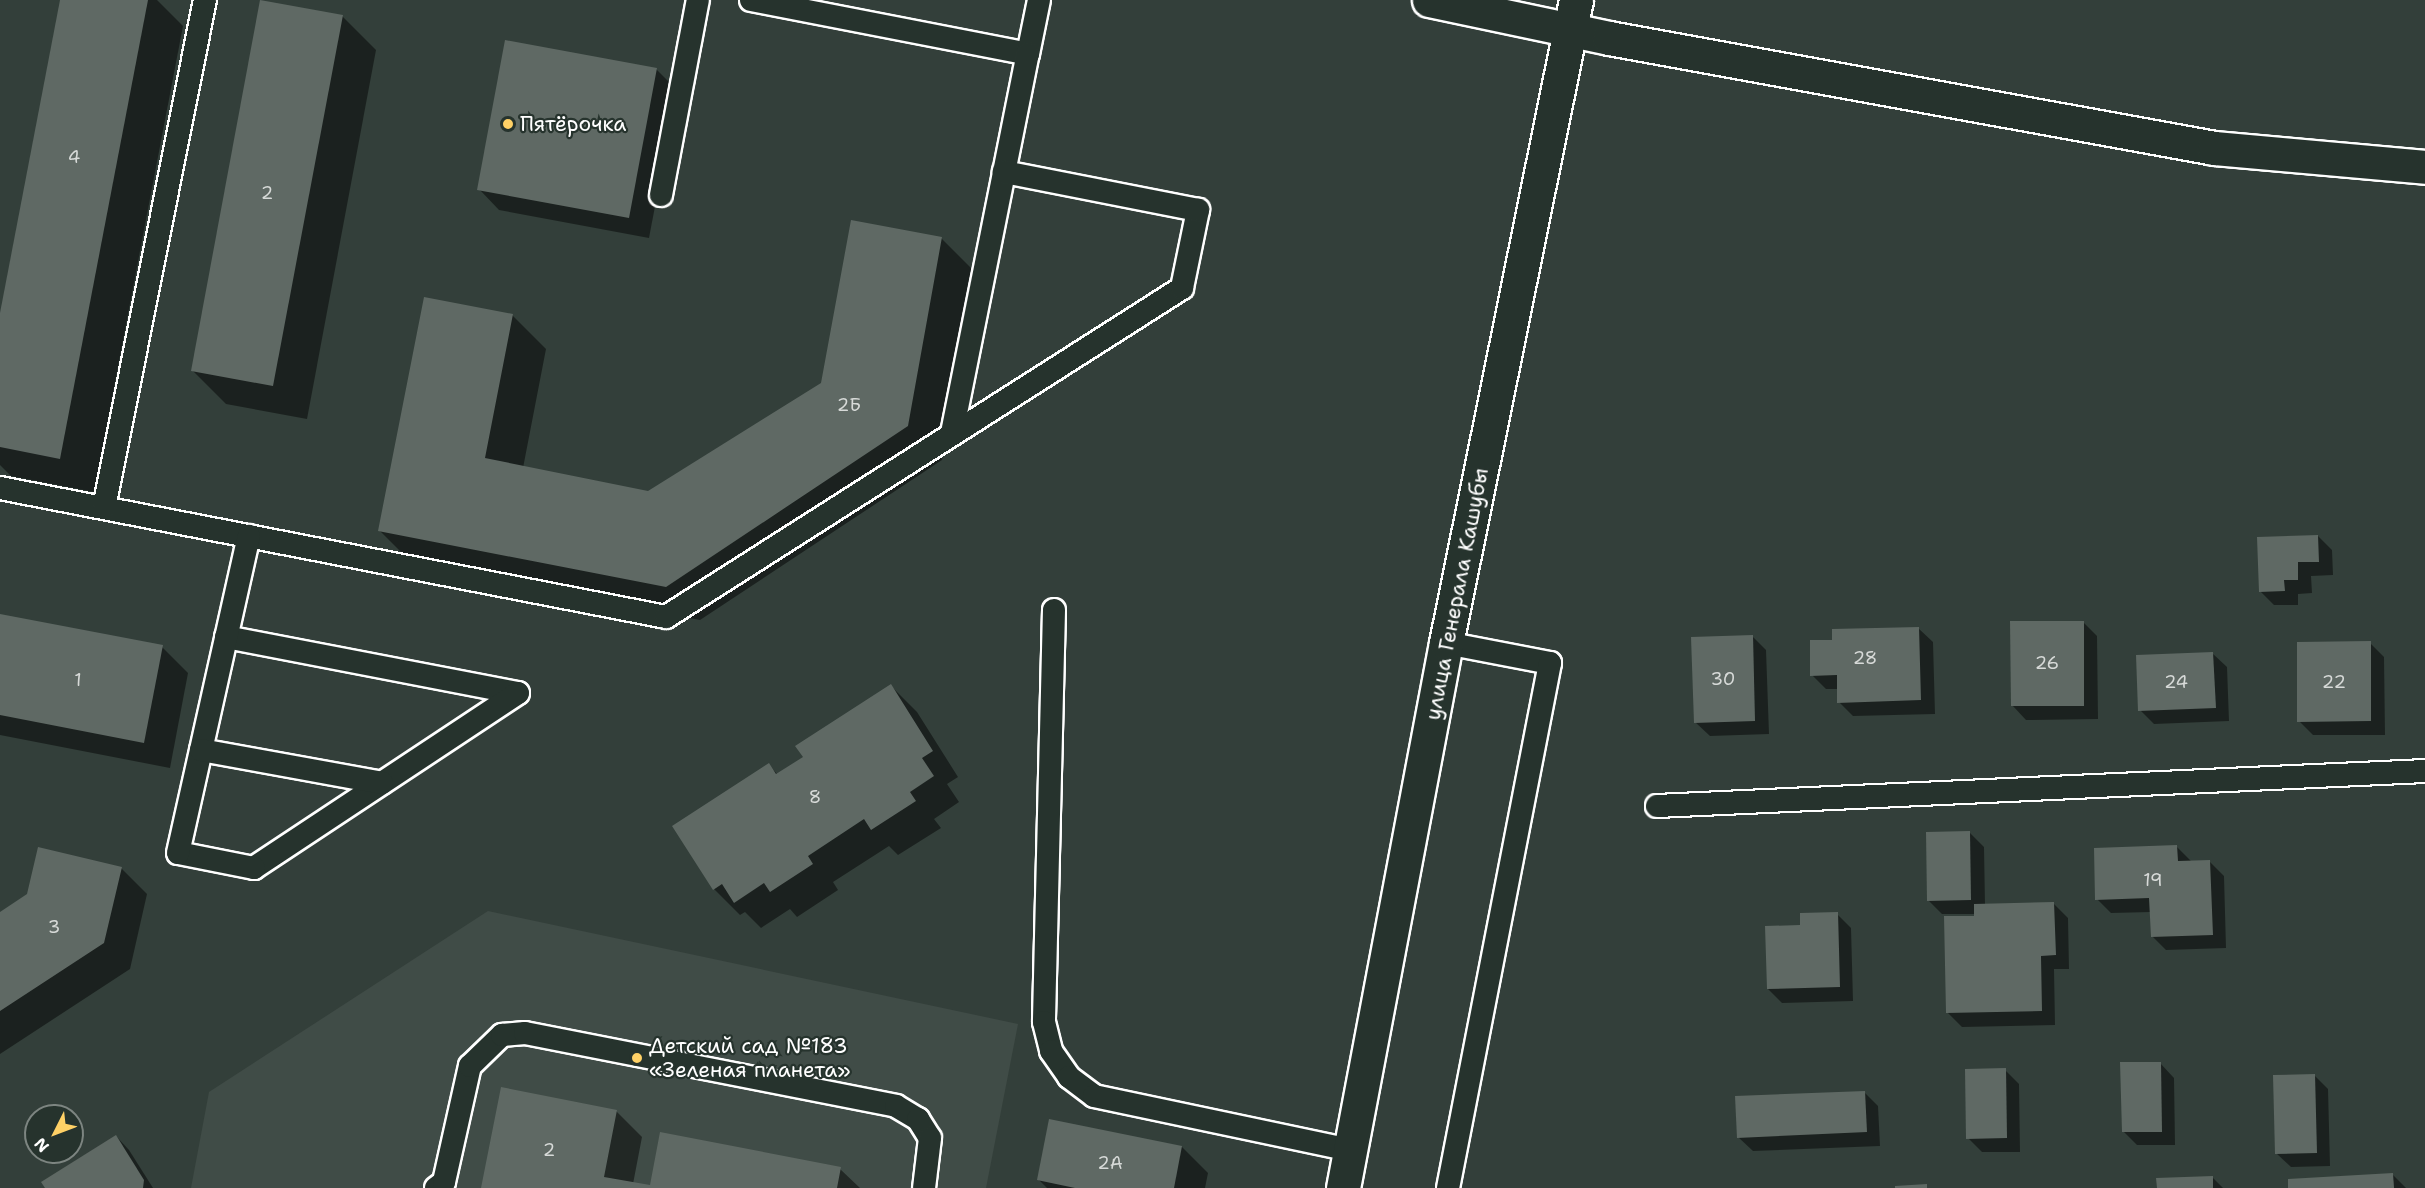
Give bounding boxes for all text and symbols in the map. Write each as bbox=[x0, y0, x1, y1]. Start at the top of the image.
place label: Пятёрочка bbox=[520, 111, 626, 137]
marker: Пятёрочка bbox=[501, 117, 515, 131]
house number: 4 bbox=[68, 146, 80, 168]
house number: 2 bbox=[261, 182, 273, 204]
house number: 2Б bbox=[837, 394, 861, 416]
street label: улица Генерала Кашубы bbox=[1420, 466, 1494, 722]
house number: 28 bbox=[1853, 647, 1877, 669]
house number: 26 bbox=[2035, 652, 2059, 674]
house number: 30 bbox=[1711, 668, 1735, 690]
house number: 1 bbox=[74, 669, 82, 691]
house number: 24 bbox=[2164, 671, 2188, 693]
house number: 22 bbox=[2322, 671, 2346, 693]
house number: 8 bbox=[809, 786, 821, 808]
house number: 19 bbox=[2143, 869, 2163, 891]
house number: 3 bbox=[48, 916, 60, 938]
place label: Детский сад №183 «Зеленая планета» bbox=[649, 1033, 851, 1083]
marker: Детский сад №183 «Зеленая планета» bbox=[630, 1051, 644, 1065]
north arrow bbox=[24, 1104, 84, 1164]
text: N bbox=[30, 1133, 54, 1157]
house number: 2 bbox=[543, 1139, 555, 1161]
house number: 2А bbox=[1097, 1152, 1123, 1174]

